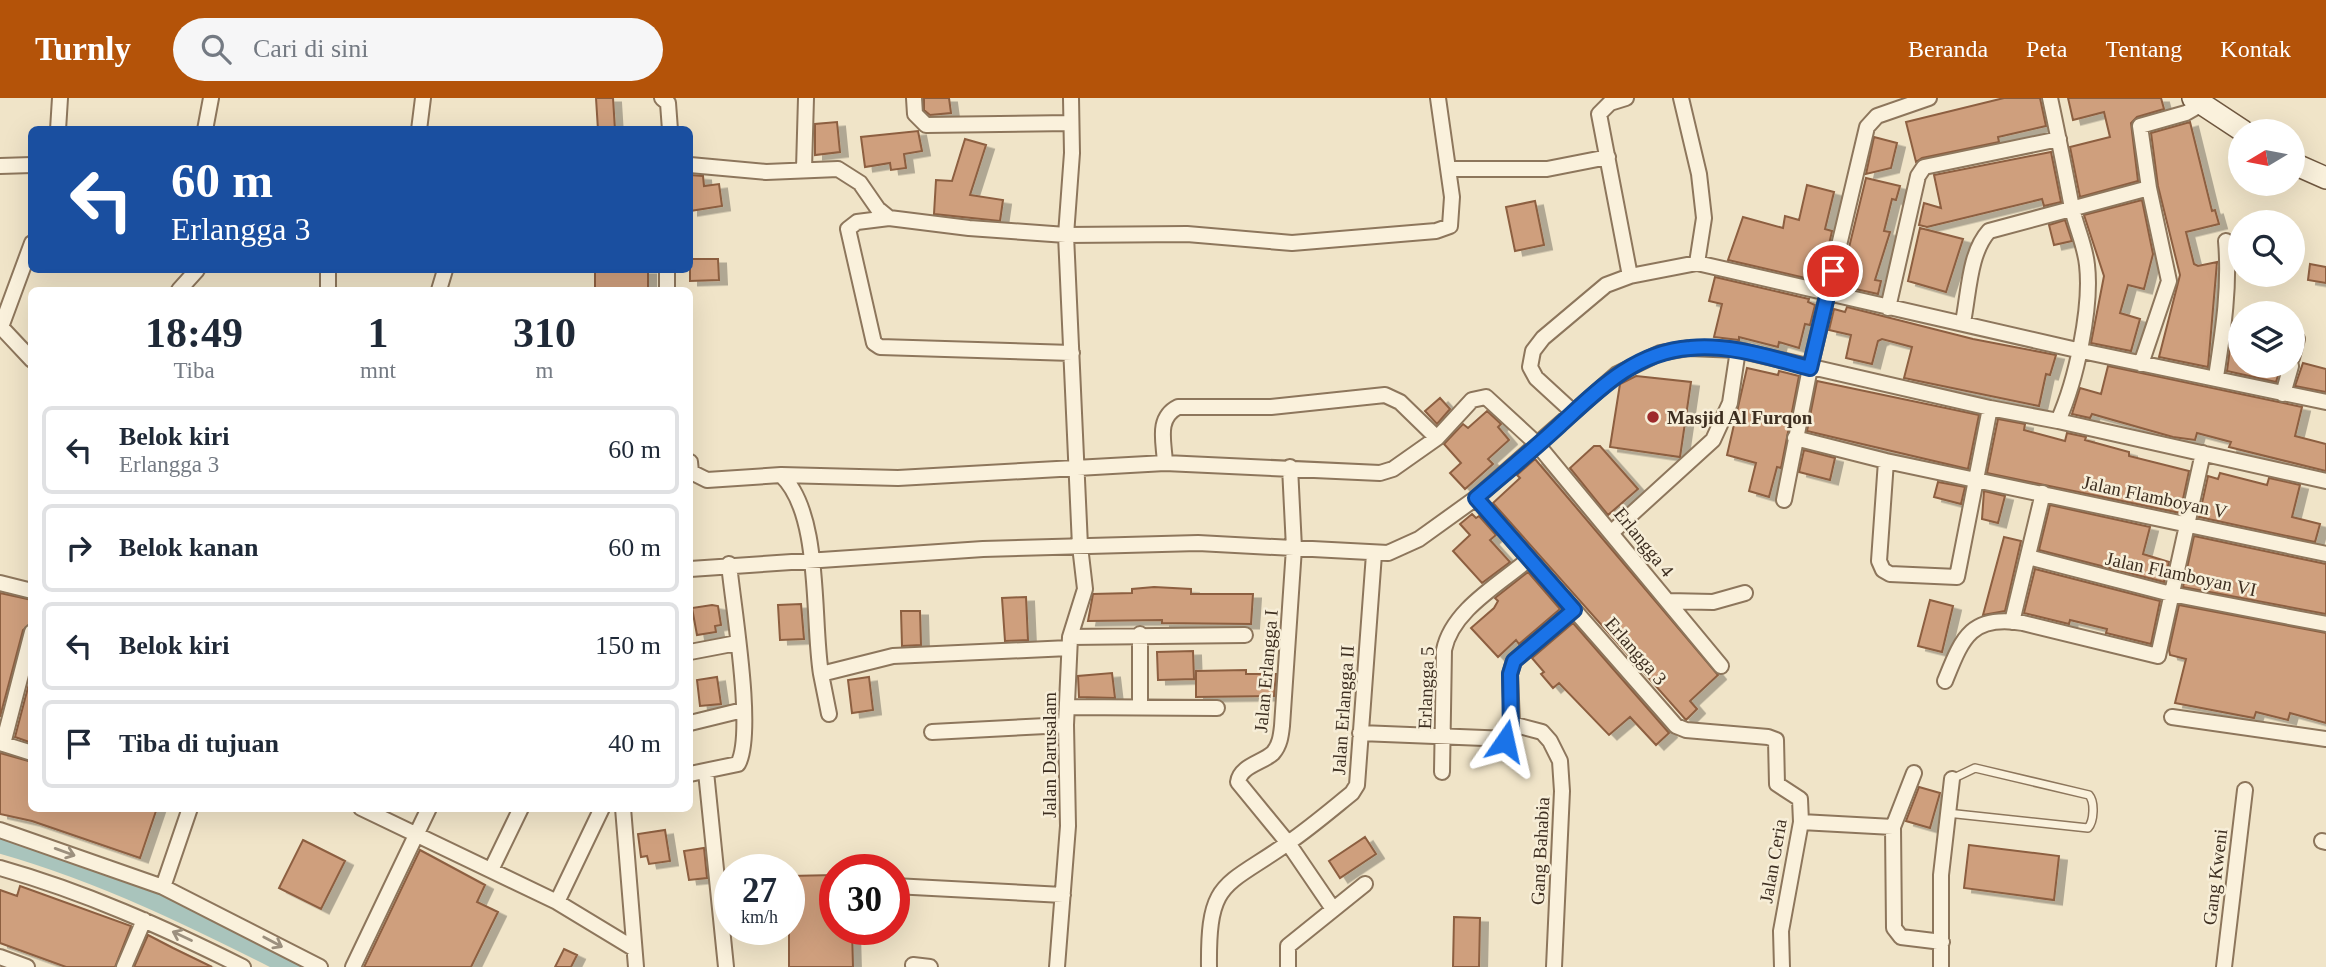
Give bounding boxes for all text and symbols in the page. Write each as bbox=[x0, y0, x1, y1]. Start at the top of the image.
search box bbox=[173, 18, 663, 81]
icon: search bbox=[197, 30, 235, 68]
text: Turnly bbox=[35, 31, 131, 67]
text: Cari di sini bbox=[253, 34, 369, 63]
text: Beranda bbox=[1908, 36, 1988, 62]
text: Peta bbox=[2026, 36, 2067, 62]
text: Tentang bbox=[2105, 36, 2182, 62]
text: Kontak bbox=[2220, 36, 2291, 62]
north arrow bbox=[2228, 119, 2305, 196]
map controls bbox=[2228, 119, 2305, 378]
text: 60 m bbox=[171, 153, 273, 208]
icon: left bbox=[56, 154, 147, 245]
button: search bbox=[2228, 210, 2305, 287]
text: Erlangga 3 bbox=[171, 211, 311, 247]
pin bbox=[1803, 241, 1863, 301]
icon: arrive bbox=[1814, 252, 1852, 290]
button: layers bbox=[2228, 301, 2305, 378]
text: 18:49 bbox=[145, 310, 243, 356]
text: 1 bbox=[367, 310, 388, 356]
text: 310 bbox=[513, 310, 576, 356]
text: Tiba bbox=[173, 358, 215, 383]
text: mnt bbox=[360, 358, 396, 383]
text: m bbox=[535, 358, 553, 383]
place label: Masjid Al Furqon bbox=[1667, 407, 1813, 428]
marker: Masjid Al Furqon bbox=[1645, 409, 1661, 425]
text: Belok kiri bbox=[119, 422, 230, 451]
icon: left bbox=[60, 431, 98, 469]
text: 60 m bbox=[608, 435, 661, 464]
text: Erlangga 3 bbox=[119, 452, 219, 477]
street label: Jalan Flamboyan V bbox=[2081, 471, 2230, 523]
street label: Erlangga 4 bbox=[1610, 503, 1679, 581]
icon: right bbox=[60, 529, 98, 567]
text: Belok kanan bbox=[119, 533, 258, 562]
text: 60 m bbox=[608, 533, 661, 562]
street label: Jalan Flamboyan VI bbox=[2104, 548, 2258, 600]
street label: Jalan Erlangga I bbox=[1250, 609, 1282, 733]
street label: Erlangga 3 bbox=[1601, 613, 1671, 689]
icon: left bbox=[60, 627, 98, 665]
text: Belok kiri bbox=[119, 631, 230, 660]
text: 150 m bbox=[595, 631, 661, 660]
street label: Jalan Erlangga II bbox=[1328, 645, 1358, 775]
street label: Erlangga 5 bbox=[1414, 646, 1438, 730]
street label: Jalan Darusalam bbox=[1039, 692, 1060, 818]
position arrow bbox=[1468, 704, 1542, 778]
icon: arrive bbox=[60, 725, 98, 763]
text: Tiba di tujuan bbox=[119, 729, 279, 758]
text: 40 m bbox=[608, 729, 661, 758]
street label: Gang Bahabia bbox=[1527, 796, 1553, 906]
street label: Jalan Ceria bbox=[1755, 817, 1791, 905]
street label: Gang Kweni bbox=[2199, 828, 2231, 926]
one-way arrow bbox=[53, 846, 75, 859]
speed limit sign: 30 bbox=[819, 854, 910, 945]
text: 27 bbox=[742, 871, 777, 910]
text: km/h bbox=[741, 907, 778, 927]
one-way arrow bbox=[172, 929, 193, 943]
one-way arrow bbox=[262, 936, 283, 949]

